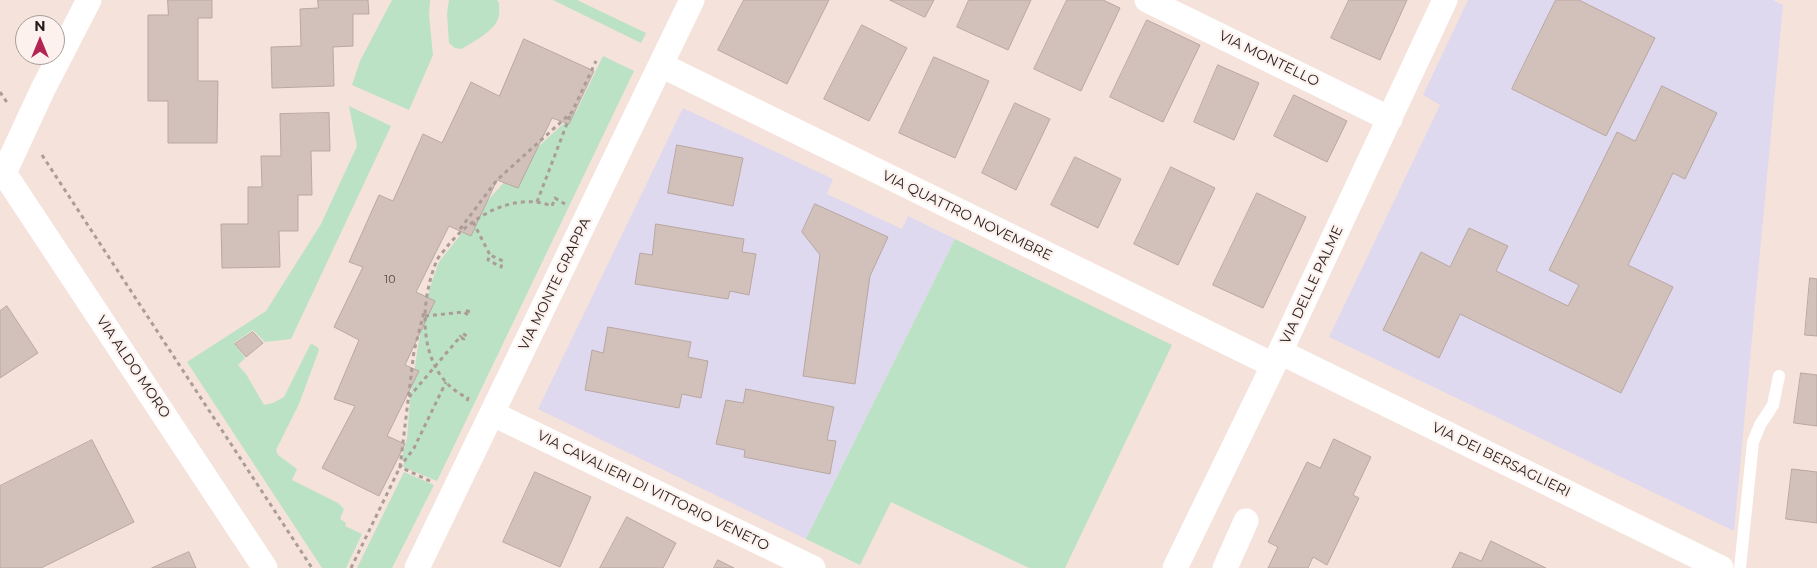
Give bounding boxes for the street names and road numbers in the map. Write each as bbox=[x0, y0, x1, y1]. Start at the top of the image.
street label: VIA MONTELLO bbox=[1216, 27, 1322, 91]
street label: VIA QUATTRO NOVEMBRE bbox=[879, 168, 1055, 264]
street label: VIA MONTE GRAPPA bbox=[516, 215, 594, 353]
street label: VIA DELLE PALME bbox=[1277, 223, 1347, 347]
street label: VIA ALDO MORO bbox=[93, 313, 173, 421]
street label: VIA DEI BERSAGLIERI bbox=[1429, 419, 1573, 501]
street label: VIA CAVALIERI DI VITTORIO VENETO bbox=[534, 427, 772, 555]

